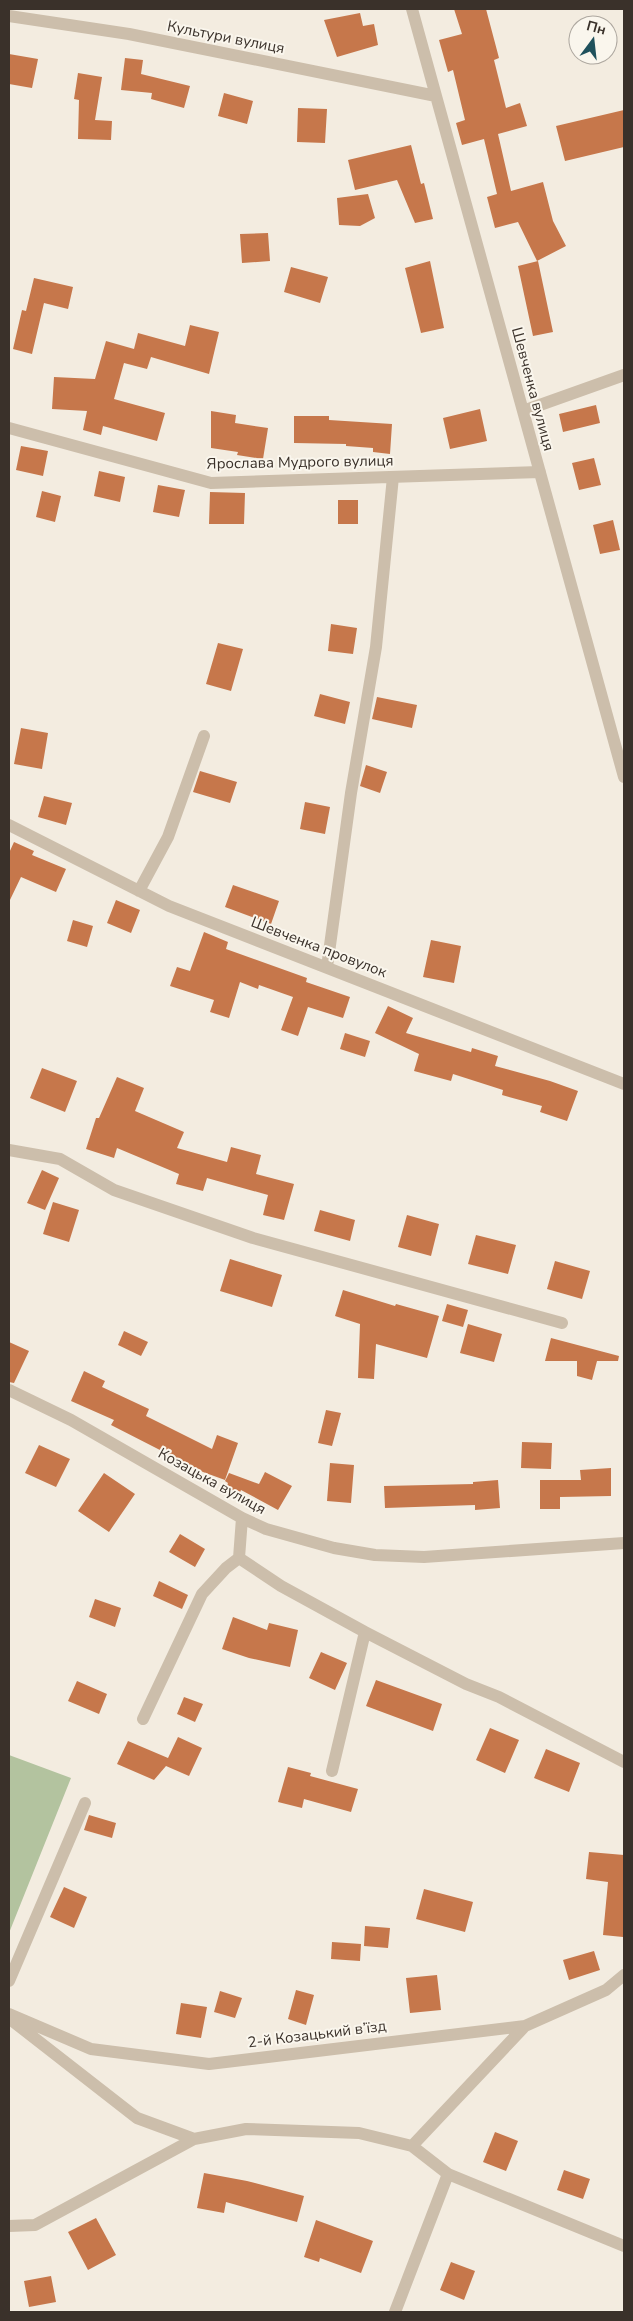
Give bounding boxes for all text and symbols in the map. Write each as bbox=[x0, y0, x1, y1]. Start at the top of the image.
north arrow bbox=[568, 15, 618, 65]
street label: Культури вулиця bbox=[166, 16, 286, 58]
text: Пн bbox=[584, 16, 608, 40]
street label: Шевченка вулиця bbox=[507, 325, 559, 453]
street label: Ярослава Мудрого вулиця bbox=[206, 450, 394, 474]
street label: Шевченка провулок bbox=[248, 912, 390, 982]
street label: Козацька вулиця bbox=[154, 1443, 270, 1519]
street label: 2-й Козацький в’їзд bbox=[247, 2016, 388, 2052]

